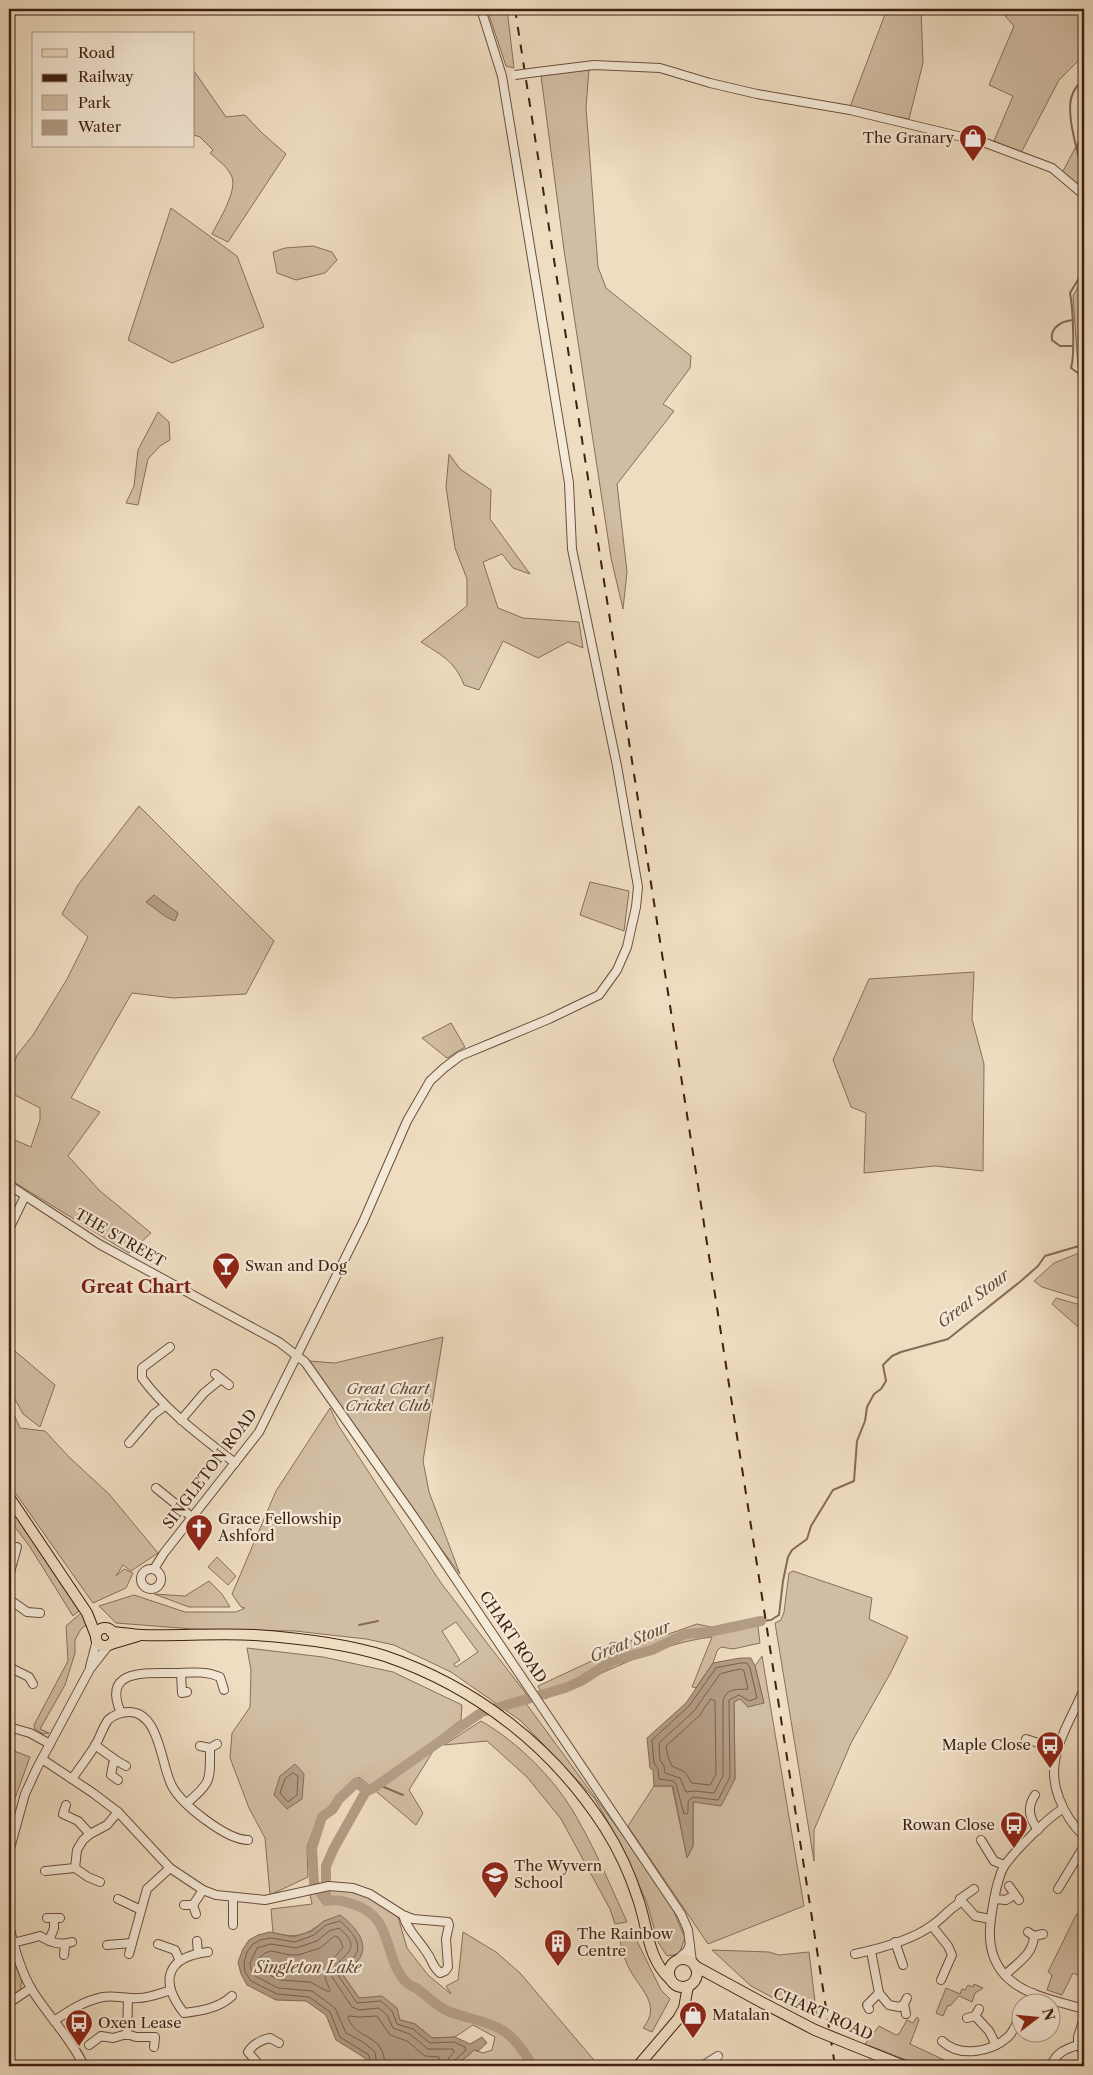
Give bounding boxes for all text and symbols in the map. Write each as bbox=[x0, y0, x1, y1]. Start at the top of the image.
legend bbox=[32, 32, 195, 148]
text: Road bbox=[78, 43, 115, 62]
text: Railway bbox=[78, 67, 134, 86]
text: Park bbox=[78, 93, 112, 112]
text: Water bbox=[77, 117, 122, 136]
shop icon: The Granary bbox=[958, 123, 988, 162]
place label: The Granary bbox=[863, 128, 955, 147]
street label: THE STREET bbox=[72, 1204, 170, 1272]
bar icon: Swan and Dog bbox=[211, 1251, 241, 1290]
place label: Swan and Dog bbox=[245, 1256, 347, 1275]
water label: Great Stour bbox=[933, 1263, 1014, 1332]
district label: Great Chart bbox=[81, 1276, 192, 1298]
park label: Great Chart Cricket Club bbox=[345, 1379, 431, 1415]
street label: SINGLETON ROAD bbox=[158, 1405, 261, 1532]
place label: Grace Fellowship Ashford bbox=[217, 1509, 342, 1545]
church icon: Grace Fellowship Ashford bbox=[184, 1513, 214, 1552]
street label: CHART ROAD bbox=[476, 1587, 551, 1686]
water label: Great Stour bbox=[587, 1615, 675, 1666]
bus stop icon: Maple Close bbox=[1035, 1730, 1065, 1769]
place label: Maple Close bbox=[942, 1735, 1031, 1754]
bus stop icon: Rowan Close bbox=[999, 1810, 1029, 1849]
place label: Rowan Close bbox=[902, 1815, 995, 1834]
place label: The Wyvern School bbox=[514, 1856, 603, 1892]
school or university icon: The Wyvern School bbox=[480, 1860, 510, 1899]
place label: The Rainbow Centre bbox=[577, 1924, 674, 1960]
building icon: The Rainbow Centre bbox=[543, 1928, 573, 1967]
water label: Singleton Lake bbox=[254, 1957, 363, 1977]
street label: CHART ROAD bbox=[770, 1983, 876, 2044]
north arrow bbox=[1010, 1992, 1060, 2042]
shop icon: Matalan bbox=[678, 2000, 708, 2039]
place label: Matalan bbox=[712, 2005, 771, 2024]
text: N bbox=[1038, 2006, 1059, 2023]
bus stop icon: Oxen Lease bbox=[64, 2008, 94, 2047]
place label: Oxen Lease bbox=[98, 2013, 182, 2032]

